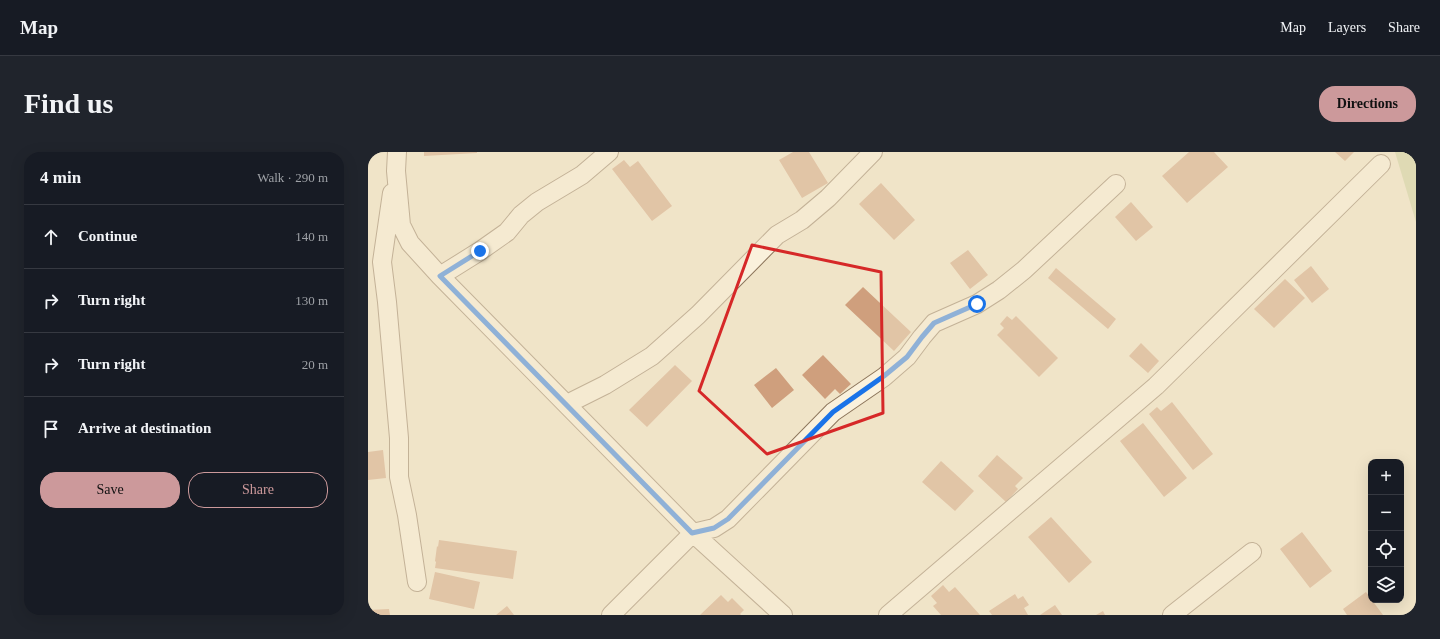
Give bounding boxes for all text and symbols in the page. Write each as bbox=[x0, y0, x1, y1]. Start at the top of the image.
text: Map bbox=[20, 17, 58, 38]
text: Map bbox=[1280, 20, 1306, 35]
text: Layers bbox=[1328, 20, 1366, 35]
text: Share bbox=[1388, 20, 1420, 35]
button: Directions bbox=[1319, 86, 1416, 122]
text: Find us bbox=[24, 88, 114, 119]
text: 4 min bbox=[40, 168, 81, 187]
text: Walk · 290 m bbox=[257, 170, 328, 185]
icon: ahead bbox=[40, 226, 62, 248]
text: Continue bbox=[78, 228, 137, 244]
text: 140 m bbox=[295, 229, 328, 244]
route end bbox=[471, 242, 489, 260]
icon: right bbox=[40, 290, 62, 312]
text: Turn right bbox=[78, 292, 145, 308]
text: 130 m bbox=[295, 293, 328, 308]
route start bbox=[968, 295, 986, 313]
icon: right bbox=[40, 354, 62, 376]
text: Turn right bbox=[78, 356, 145, 372]
text: 20 m bbox=[302, 357, 328, 372]
icon: arrive bbox=[40, 418, 62, 440]
text: Arrive at destination bbox=[78, 420, 211, 436]
map controls bbox=[1368, 459, 1404, 603]
button: + bbox=[1368, 459, 1404, 495]
button: Save bbox=[40, 472, 180, 508]
button: Share bbox=[188, 472, 328, 508]
button: − bbox=[1368, 495, 1404, 531]
button: locate bbox=[1368, 531, 1404, 567]
button: layers bbox=[1368, 567, 1404, 603]

